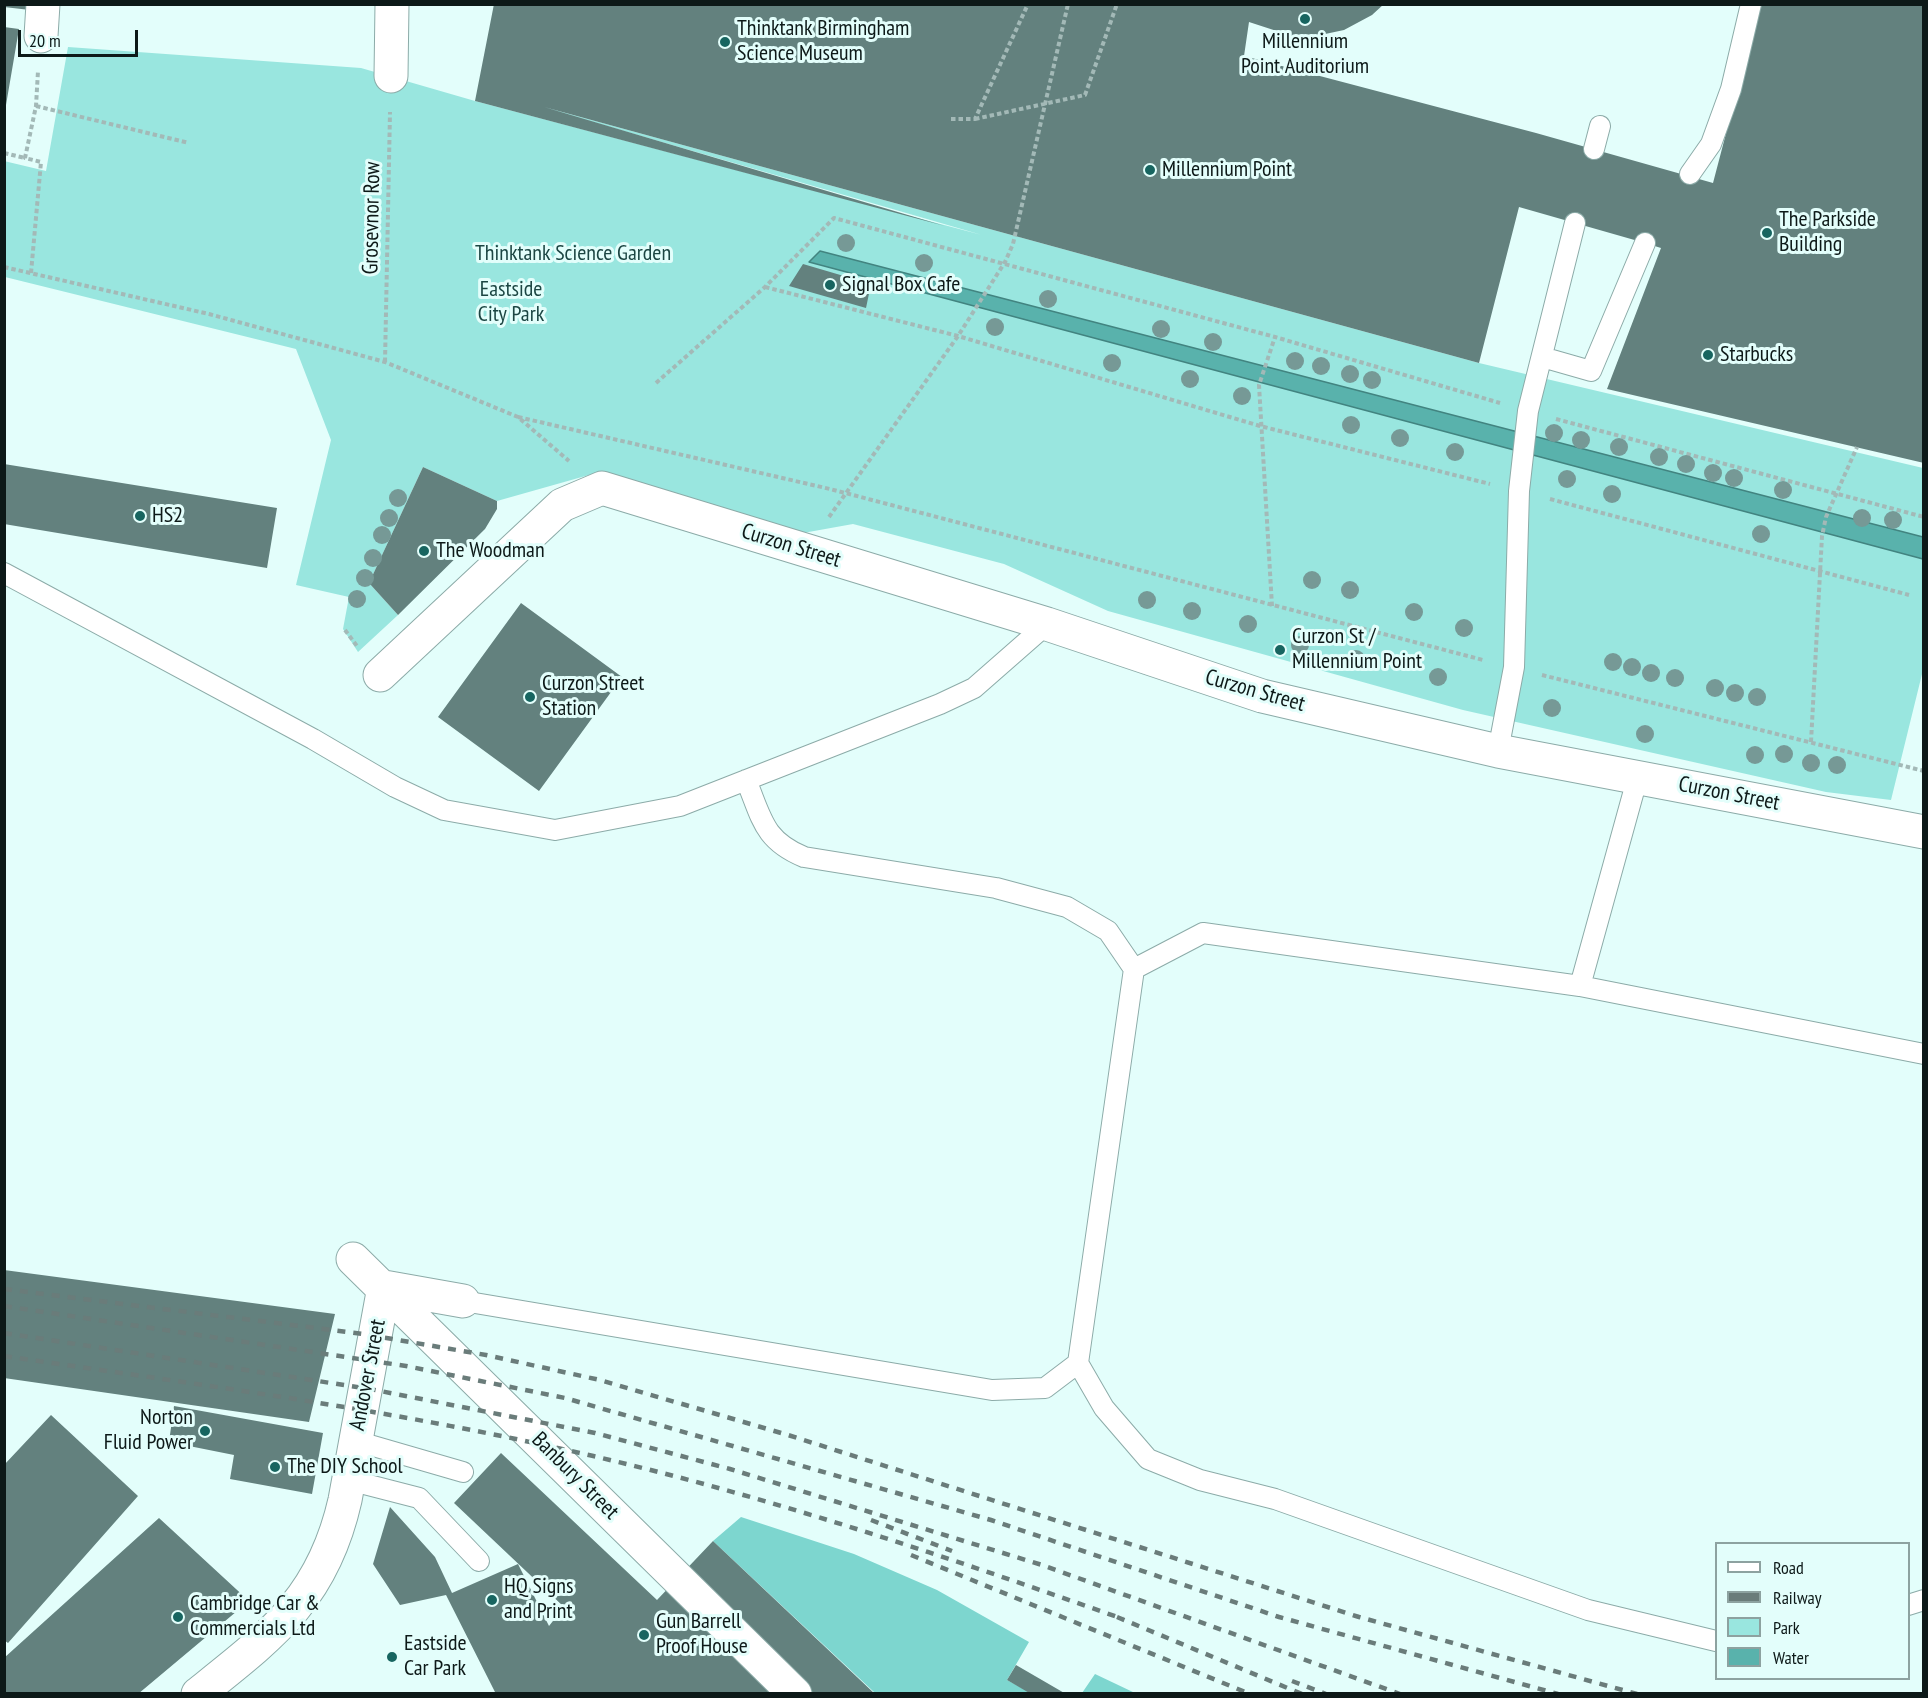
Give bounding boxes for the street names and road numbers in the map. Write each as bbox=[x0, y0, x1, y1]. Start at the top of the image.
street label: Grosevnor Row bbox=[358, 161, 386, 275]
street label: Curzon Street bbox=[738, 518, 844, 574]
street label: Curzon Street bbox=[1202, 664, 1308, 718]
street label: Curzon Street bbox=[1676, 771, 1782, 817]
street label: Andover Street bbox=[344, 1317, 392, 1433]
street label: Banbury Street bbox=[526, 1427, 624, 1525]

